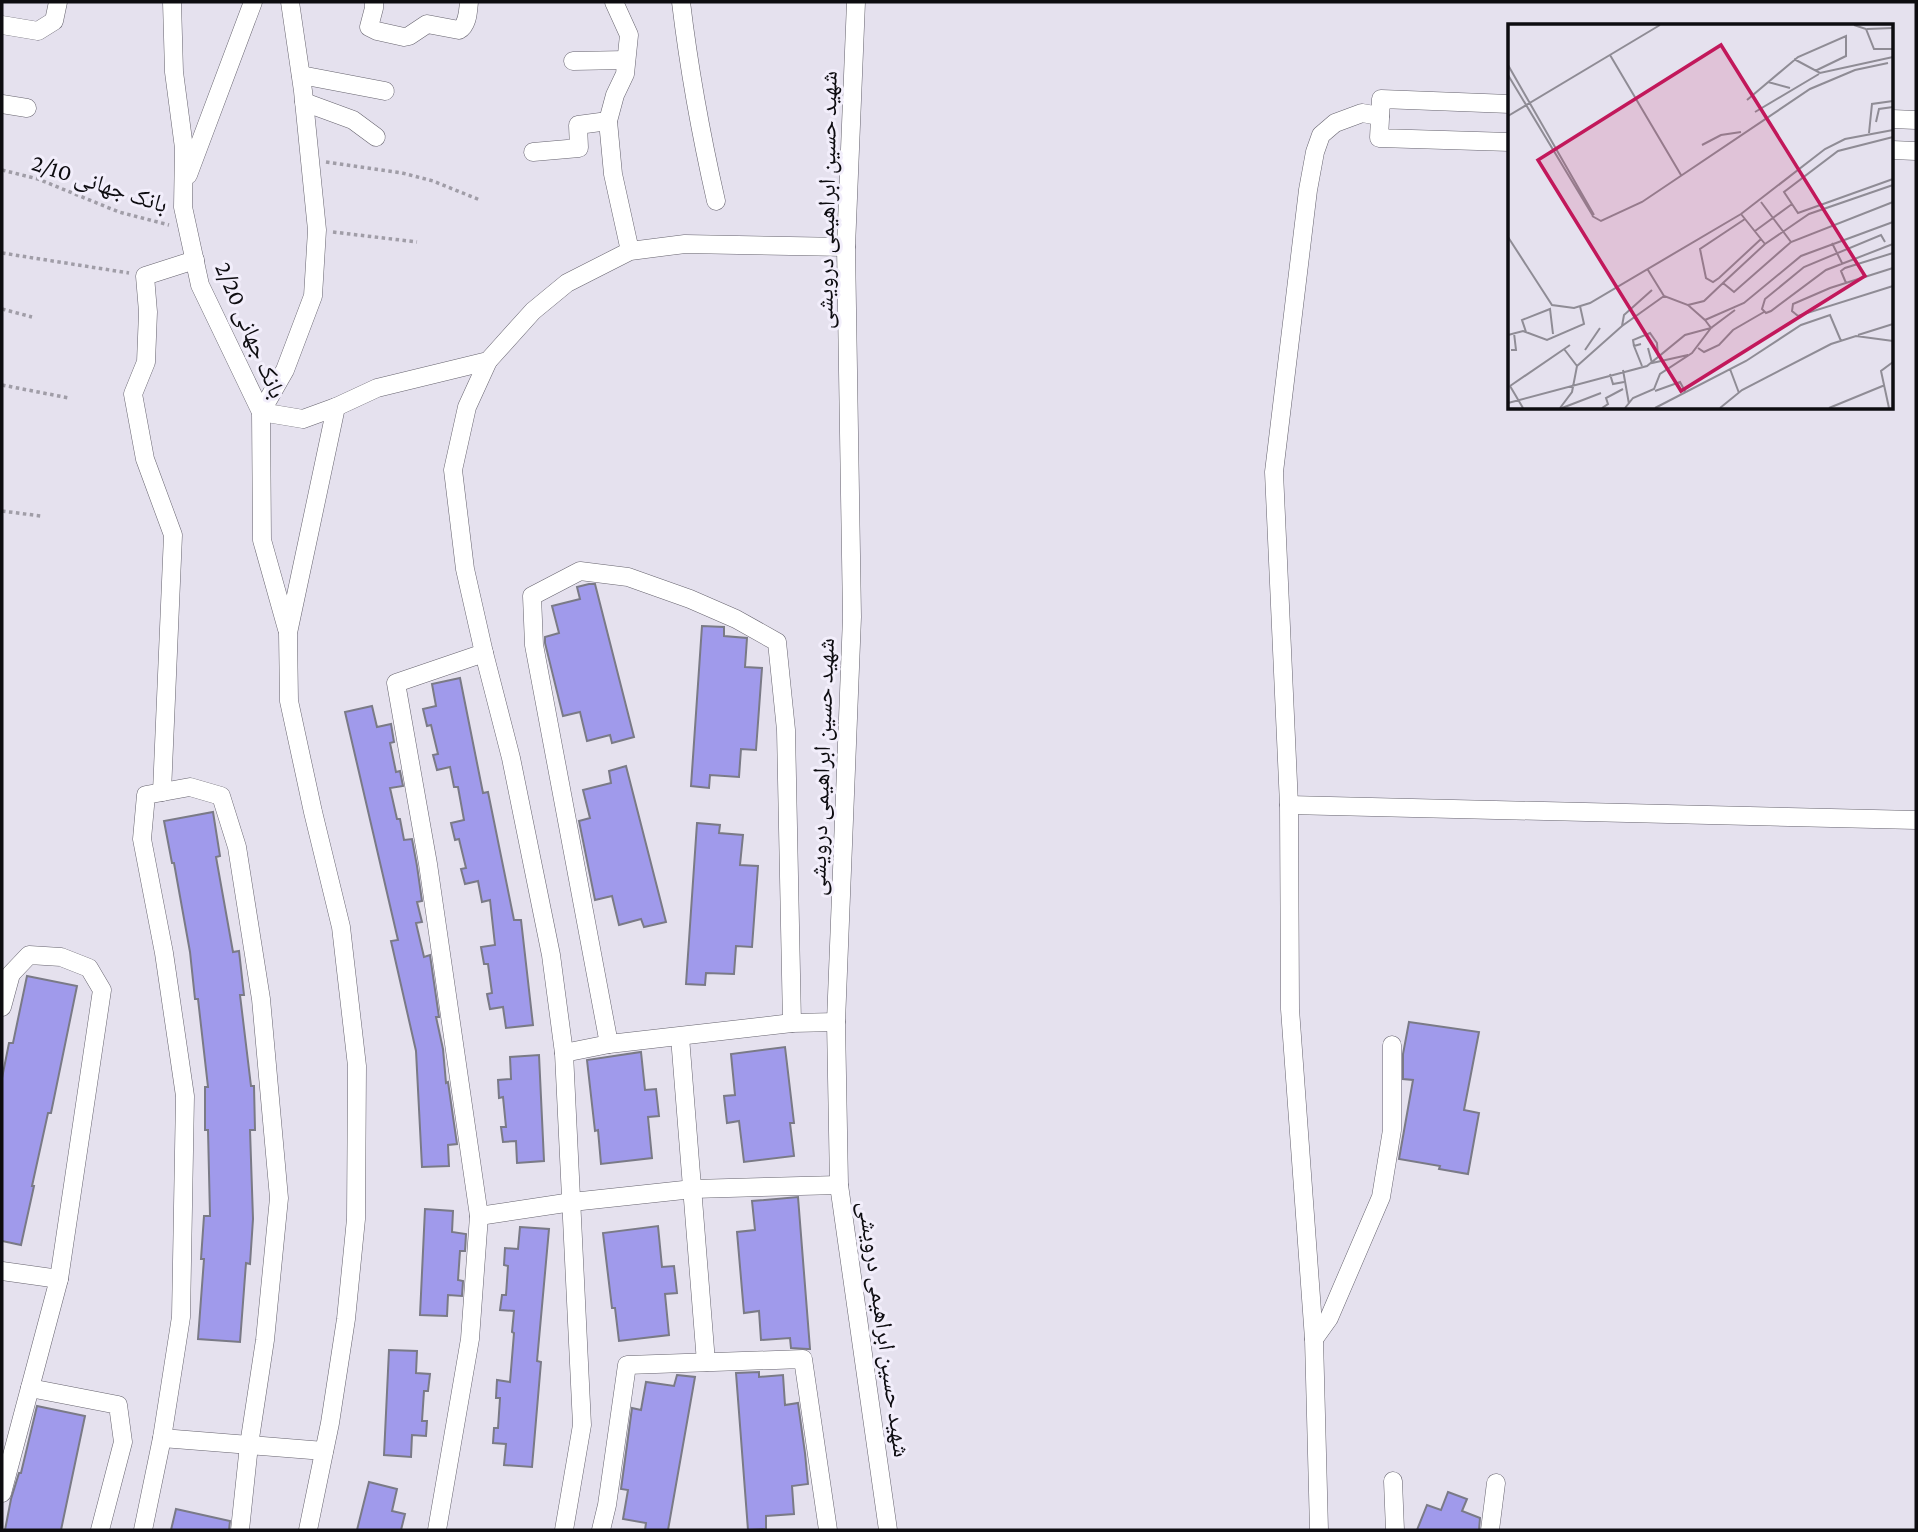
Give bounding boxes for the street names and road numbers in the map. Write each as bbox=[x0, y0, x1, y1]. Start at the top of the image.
street label: شهید حسین ابراهیمی درویشی bbox=[810, 71, 843, 329]
street label: بانک جهانی 2/10 bbox=[28, 148, 171, 219]
street label: بانک جهانی 2/20 bbox=[209, 258, 292, 402]
street label: شهید حسین ابراهیمی درویشی bbox=[803, 637, 840, 897]
street label: شهید حسین ابراهیمی درویشی bbox=[853, 1199, 916, 1459]

